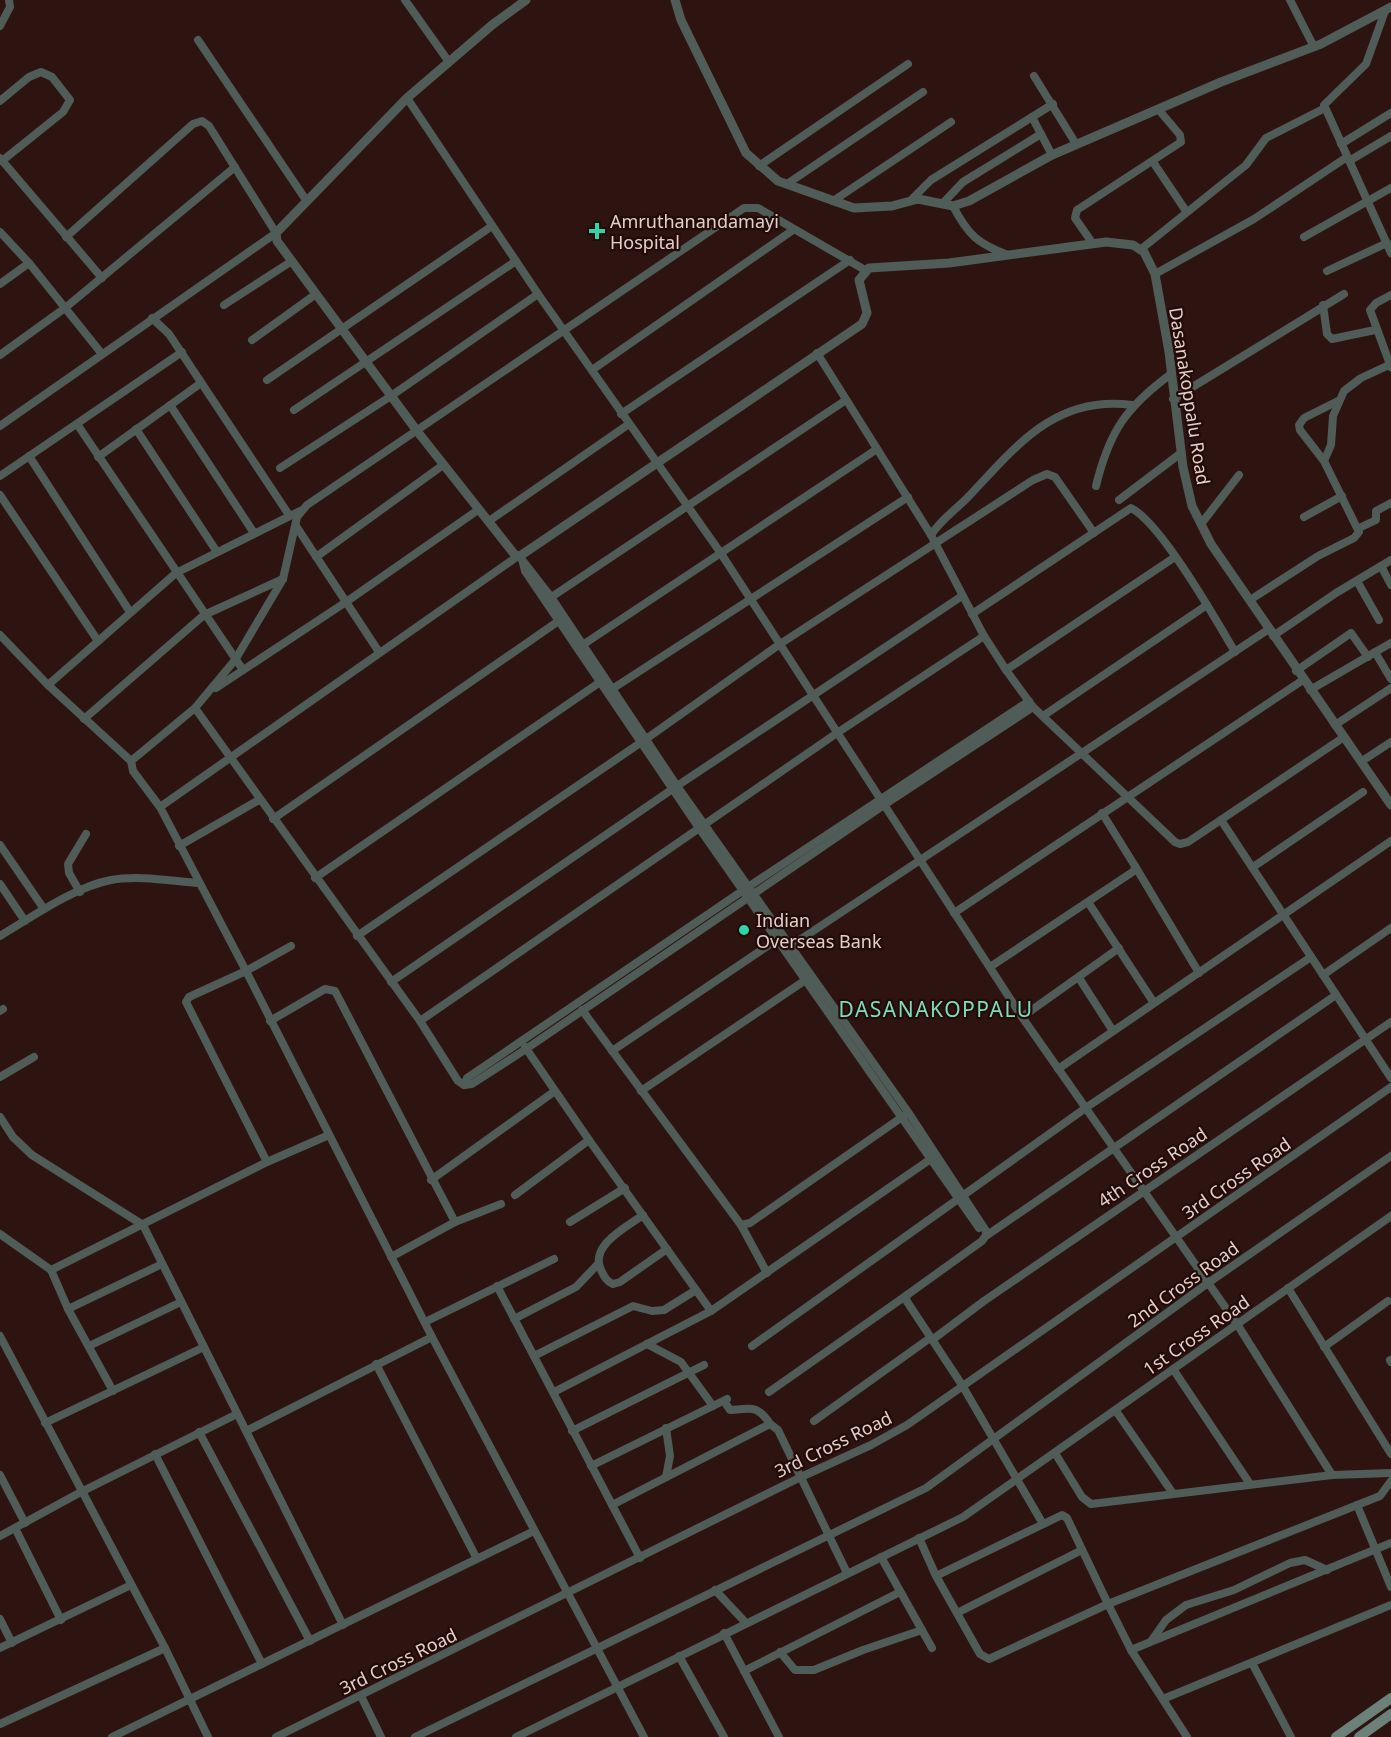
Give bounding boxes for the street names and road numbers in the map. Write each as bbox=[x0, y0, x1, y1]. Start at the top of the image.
street label: Dasanakoppalu Road bbox=[1164, 305, 1216, 487]
street label: 4th Cross Road bbox=[1093, 1122, 1211, 1212]
street label: 3rd Cross Road bbox=[1177, 1132, 1295, 1224]
street label: 2nd Cross Road bbox=[1123, 1236, 1243, 1332]
street label: 1st Cross Road bbox=[1138, 1289, 1254, 1381]
street label: 3rd Cross Road bbox=[770, 1405, 896, 1483]
street label: 3rd Cross Road bbox=[335, 1622, 461, 1700]

